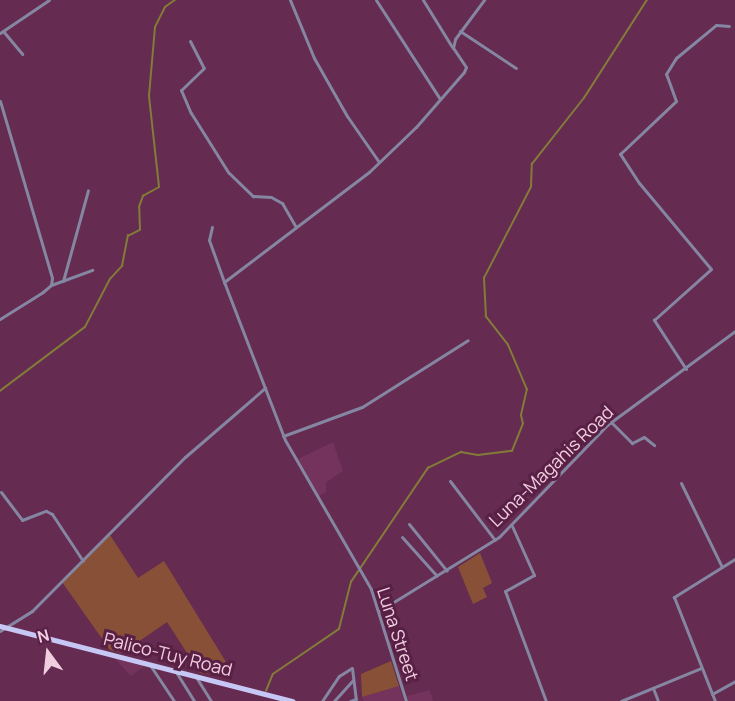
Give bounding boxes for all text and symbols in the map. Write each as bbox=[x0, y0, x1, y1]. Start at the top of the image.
street label: Luna-Magahis Road bbox=[484, 401, 618, 531]
street label: Luna Street bbox=[373, 585, 423, 683]
north arrow bbox=[18, 623, 78, 683]
text: N bbox=[35, 623, 52, 648]
street label: Palico-Tuy Road bbox=[102, 628, 234, 680]

